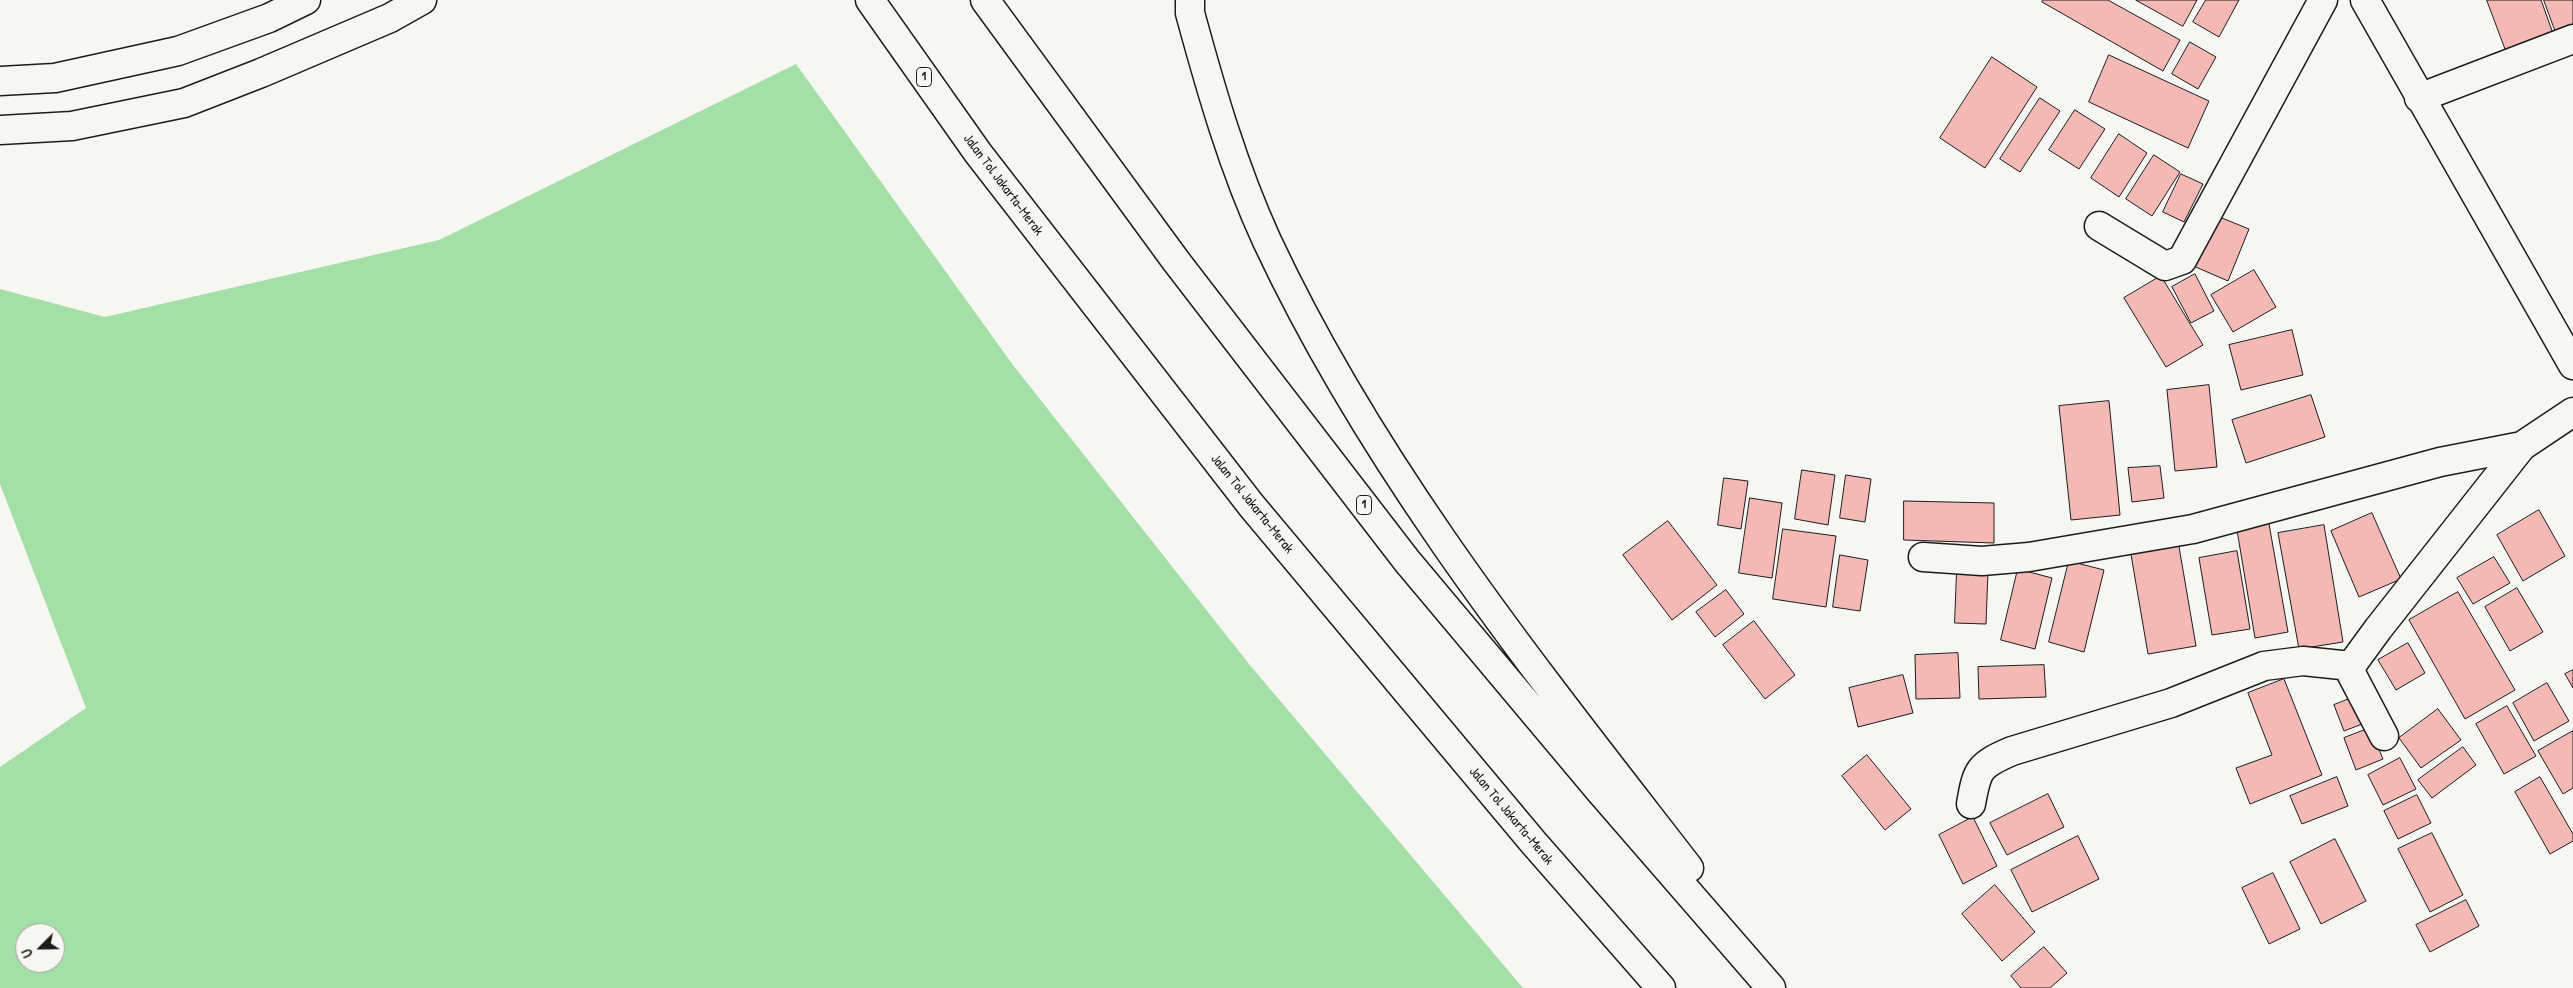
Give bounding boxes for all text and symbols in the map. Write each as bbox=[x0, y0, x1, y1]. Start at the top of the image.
road number: 1 bbox=[916, 68, 932, 86]
street label: Jalan Tol Jakarta–Merak bbox=[959, 131, 1047, 239]
street label: Jalan Tol Jakarta–Merak bbox=[1207, 451, 1297, 557]
road number: 1 bbox=[1356, 496, 1372, 514]
street label: Jalan Tol Jakarta–Merak bbox=[1465, 764, 1557, 868]
north arrow bbox=[15, 923, 65, 973]
text: U bbox=[16, 946, 37, 961]

